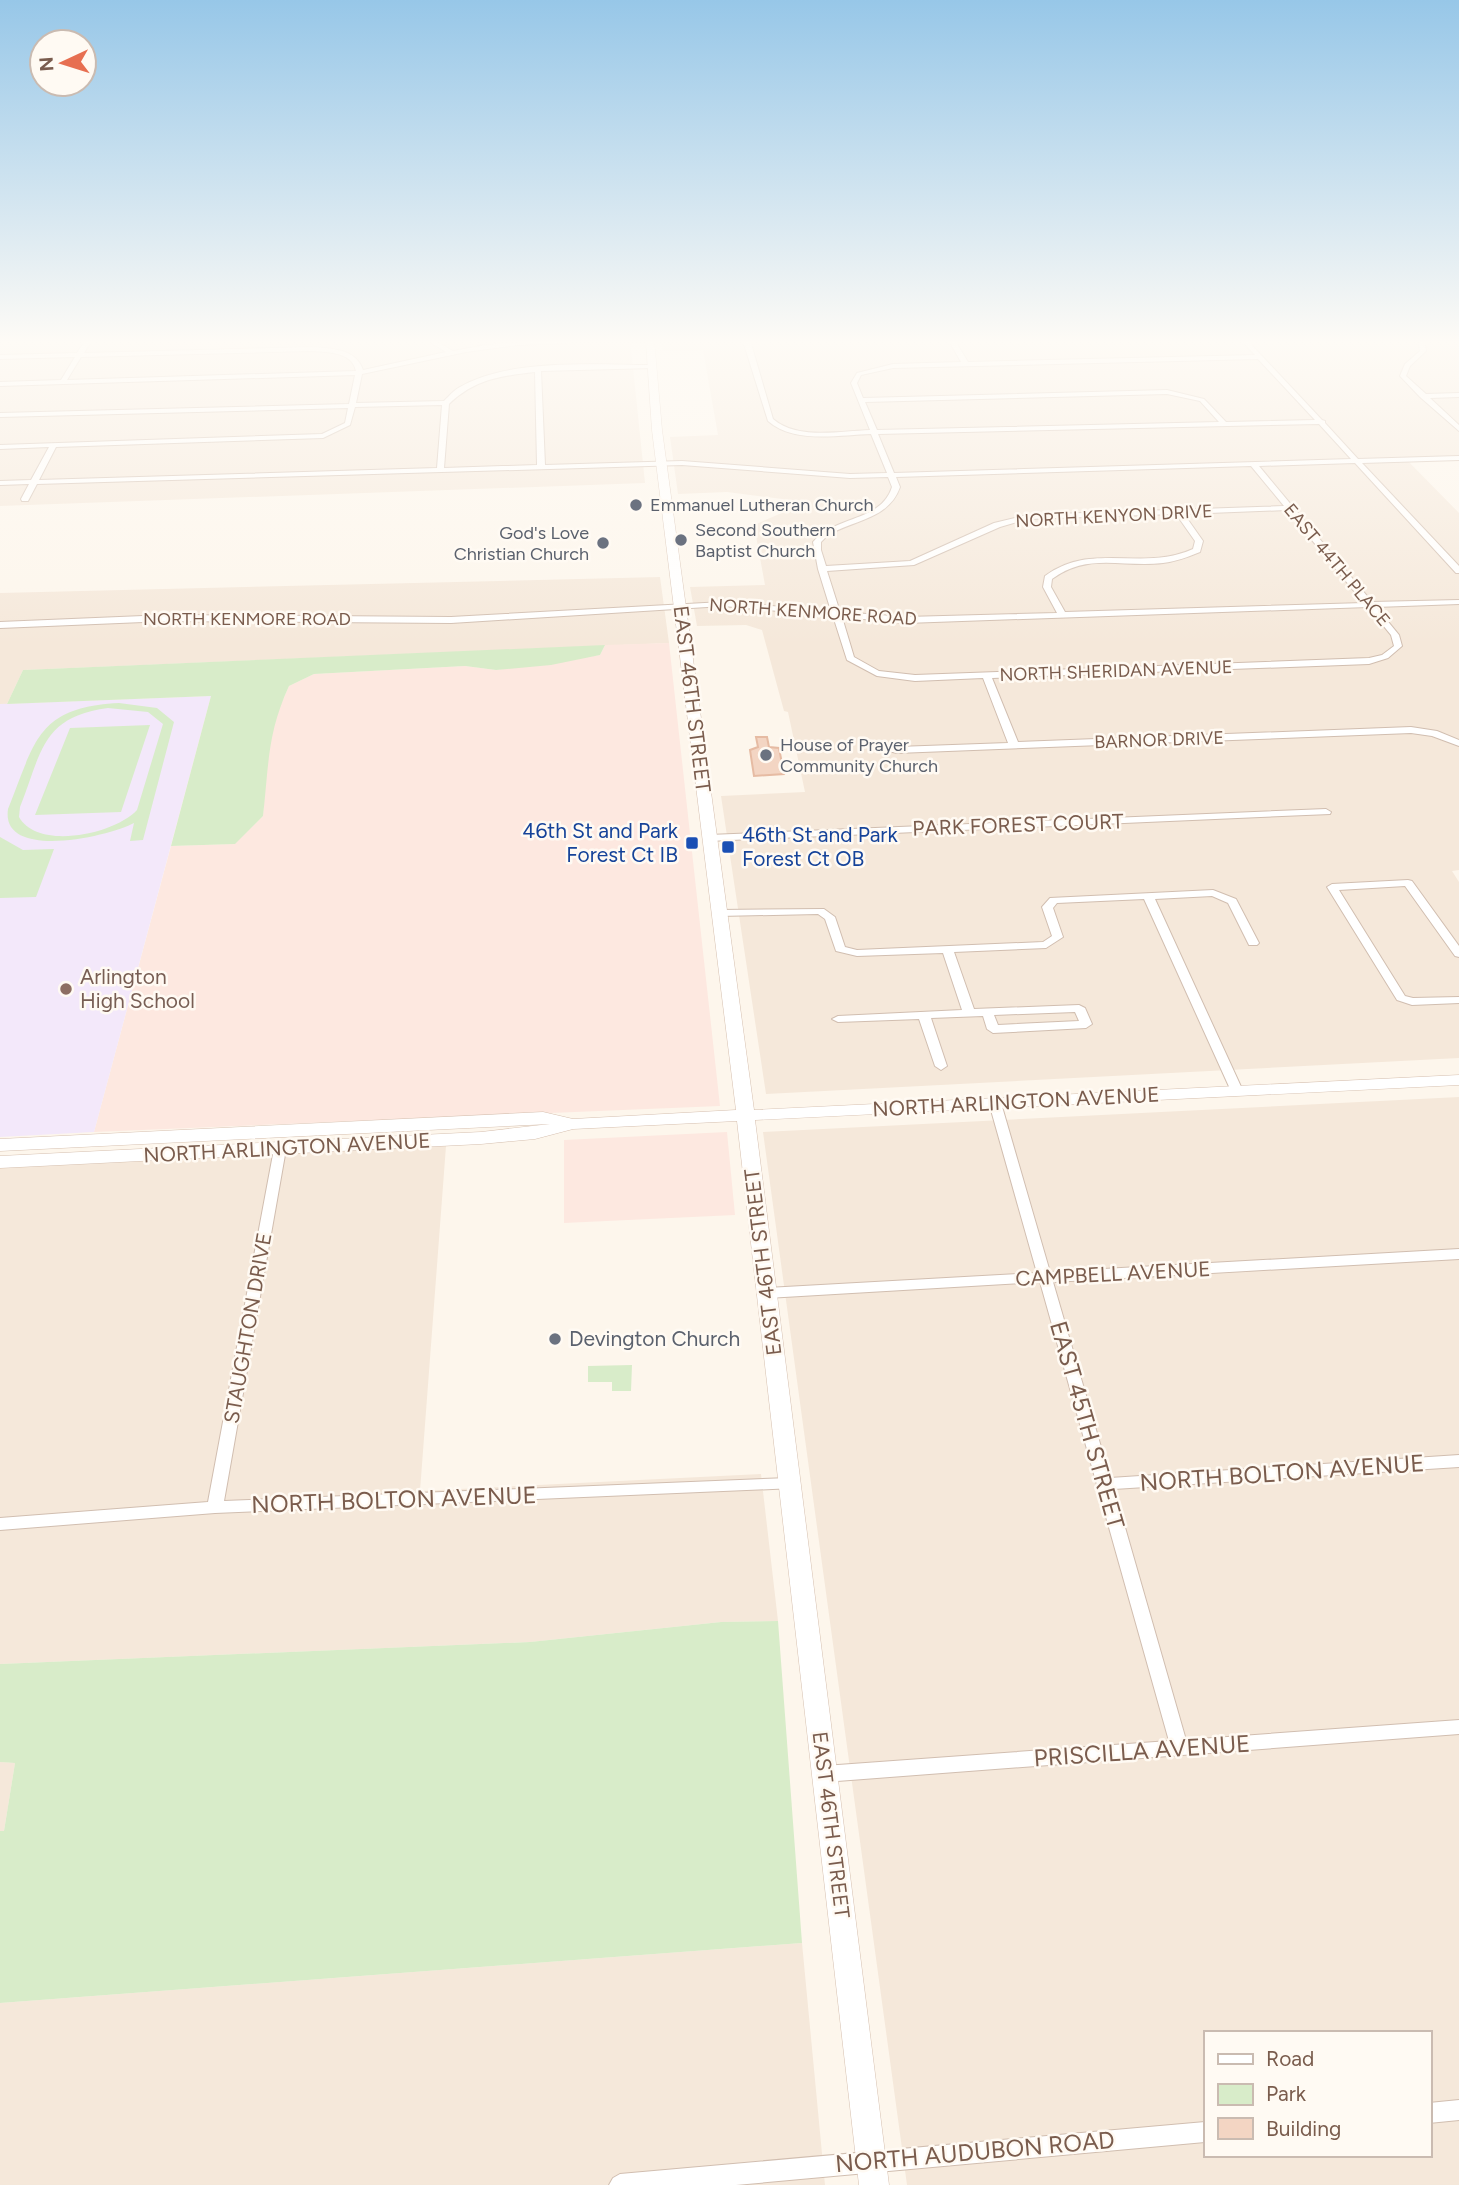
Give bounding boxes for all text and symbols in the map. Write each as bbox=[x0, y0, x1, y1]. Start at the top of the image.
north arrow bbox=[28, 28, 98, 98]
text: N bbox=[35, 56, 59, 72]
place label: Emmanuel Lutheran Church bbox=[650, 494, 874, 516]
marker: Emmanuel Lutheran Church bbox=[628, 497, 644, 513]
street label: EAST 44TH PLACE bbox=[1279, 499, 1395, 631]
street label: NORTH KENYON DRIVE bbox=[1015, 500, 1213, 532]
place label: Second Southern Baptist Church bbox=[695, 519, 835, 562]
place label: God's Love Christian Church bbox=[454, 522, 589, 565]
marker: Second Southern Baptist Church bbox=[673, 532, 689, 548]
marker: God's Love Christian Church bbox=[595, 535, 611, 551]
street label: NORTH KENMORE ROAD bbox=[709, 594, 917, 630]
street label: EAST 46TH STREET bbox=[669, 604, 716, 794]
street label: NORTH KENMORE ROAD bbox=[143, 608, 351, 630]
street label: NORTH SHERIDAN AVENUE bbox=[999, 656, 1233, 686]
street label: BARNOR DRIVE bbox=[1094, 727, 1224, 753]
place label: House of Prayer Community Church bbox=[780, 734, 938, 777]
marker: House of Prayer Community Church bbox=[758, 747, 774, 763]
street label: PARK FOREST COURT bbox=[912, 808, 1124, 841]
place label: 46th St and Park Forest Ct IB bbox=[522, 818, 679, 867]
place label: 46th St and Park Forest Ct OB bbox=[742, 822, 898, 871]
marker: 46th St and Park Forest Ct IB bbox=[684, 835, 700, 851]
marker: 46th St and Park Forest Ct OB bbox=[720, 839, 736, 855]
place label: Arlington High School bbox=[80, 964, 195, 1013]
marker: Arlington High School bbox=[58, 981, 74, 997]
street label: NORTH ARLINGTON AVENUE bbox=[872, 1081, 1160, 1122]
street label: NORTH ARLINGTON AVENUE bbox=[143, 1127, 431, 1168]
street label: EAST 46TH STREET bbox=[739, 1167, 786, 1357]
street label: STAUGHTON DRIVE bbox=[218, 1230, 277, 1425]
street label: CAMPBELL AVENUE bbox=[1015, 1256, 1211, 1291]
street label: EAST 45TH STREET bbox=[1044, 1318, 1131, 1532]
place label: Devington Church bbox=[569, 1326, 740, 1351]
marker: Devington Church bbox=[547, 1331, 563, 1347]
street label: NORTH BOLTON AVENUE bbox=[1139, 1448, 1425, 1497]
street label: NORTH BOLTON AVENUE bbox=[251, 1480, 537, 1519]
street label: PRISCILLA AVENUE bbox=[1033, 1728, 1251, 1773]
street label: EAST 46TH STREET bbox=[808, 1730, 855, 1920]
legend bbox=[1204, 2031, 1431, 2157]
text: Road bbox=[1266, 2046, 1314, 2071]
text: Park bbox=[1266, 2081, 1307, 2106]
text: Building bbox=[1266, 2116, 1341, 2141]
street label: NORTH AUDUBON ROAD bbox=[834, 2125, 1116, 2178]

